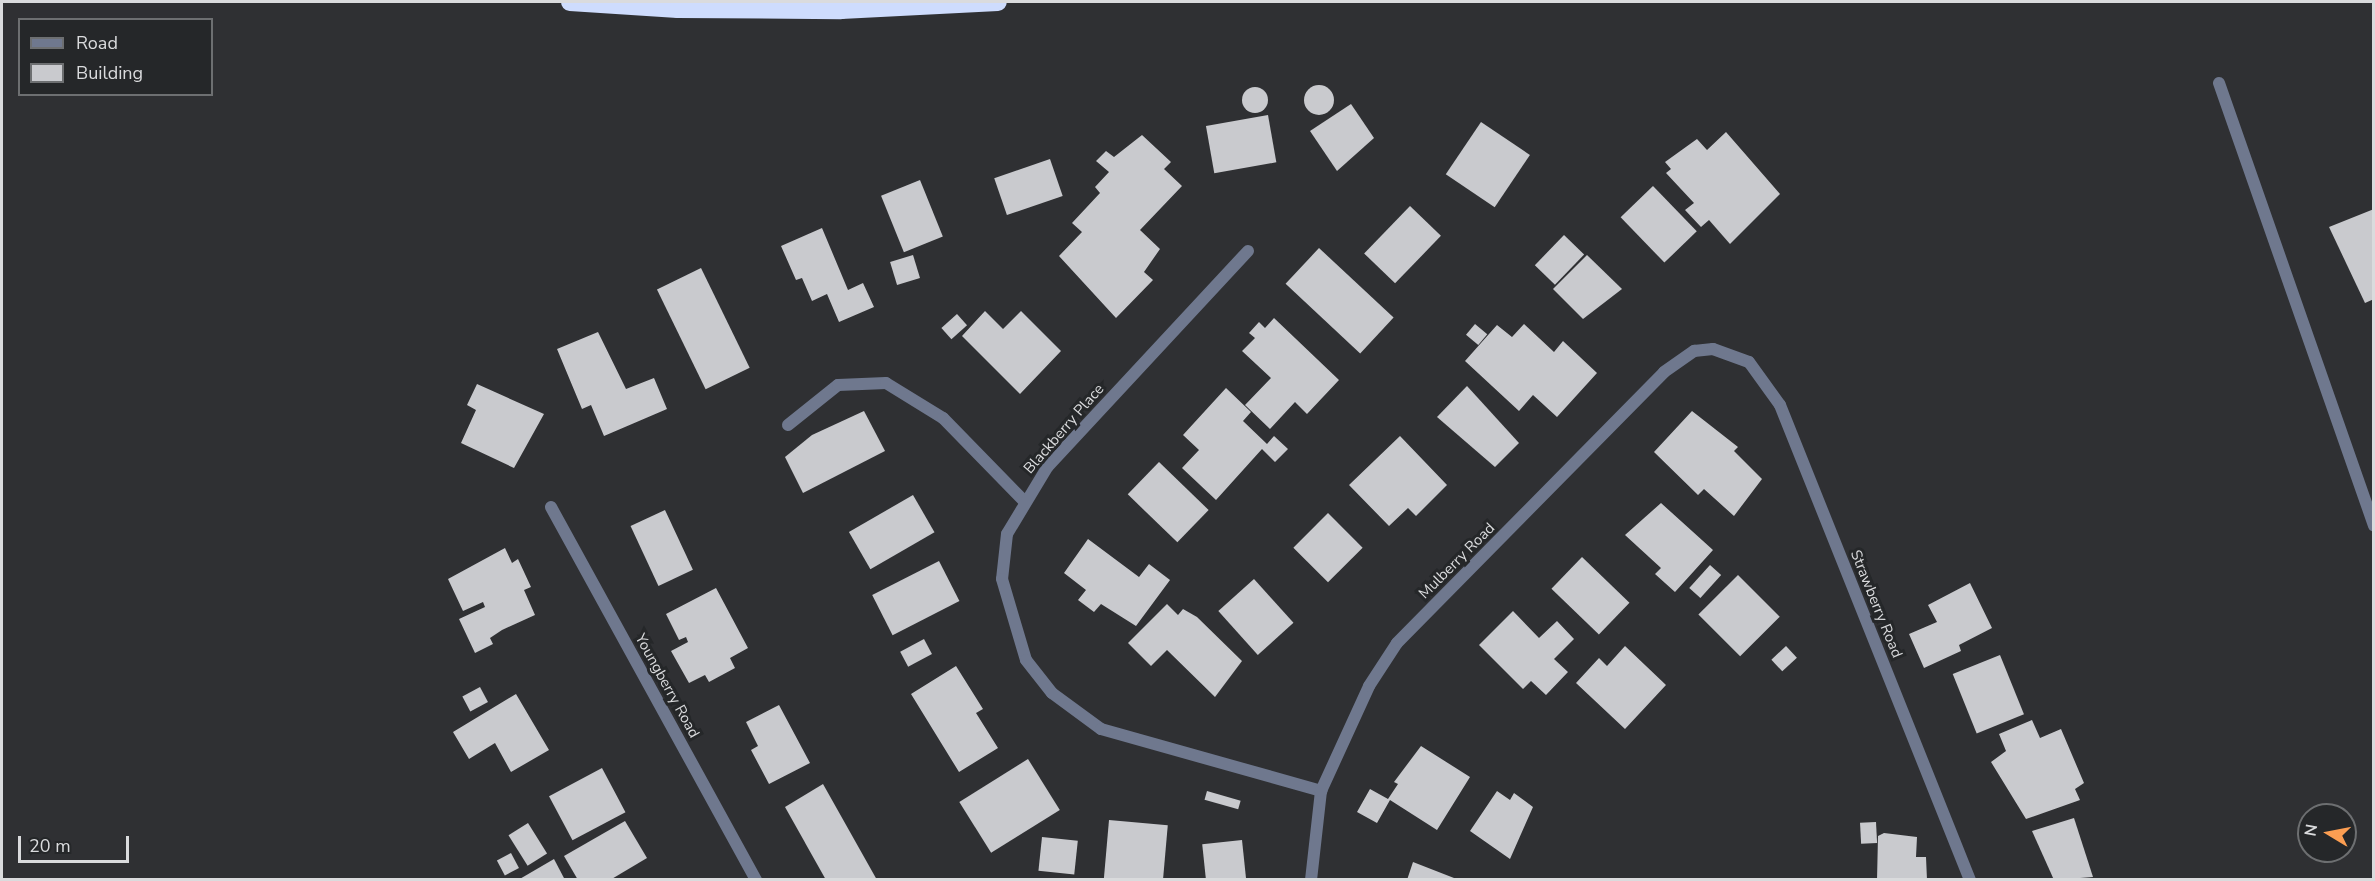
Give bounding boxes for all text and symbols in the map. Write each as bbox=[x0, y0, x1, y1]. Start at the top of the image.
legend bbox=[18, 18, 213, 96]
text: Road bbox=[76, 31, 118, 55]
text: Building bbox=[76, 61, 143, 85]
street label: Blackberry Place bbox=[1020, 380, 1108, 478]
street label: Mulberry Road bbox=[1415, 519, 1499, 603]
street label: Strawberry Road bbox=[1846, 547, 1906, 661]
street label: Youngberry Road bbox=[631, 631, 703, 741]
north arrow bbox=[2297, 803, 2357, 863]
text: N bbox=[2299, 822, 2323, 838]
scale bar bbox=[21, 824, 132, 862]
text: 20 m bbox=[29, 834, 71, 858]

